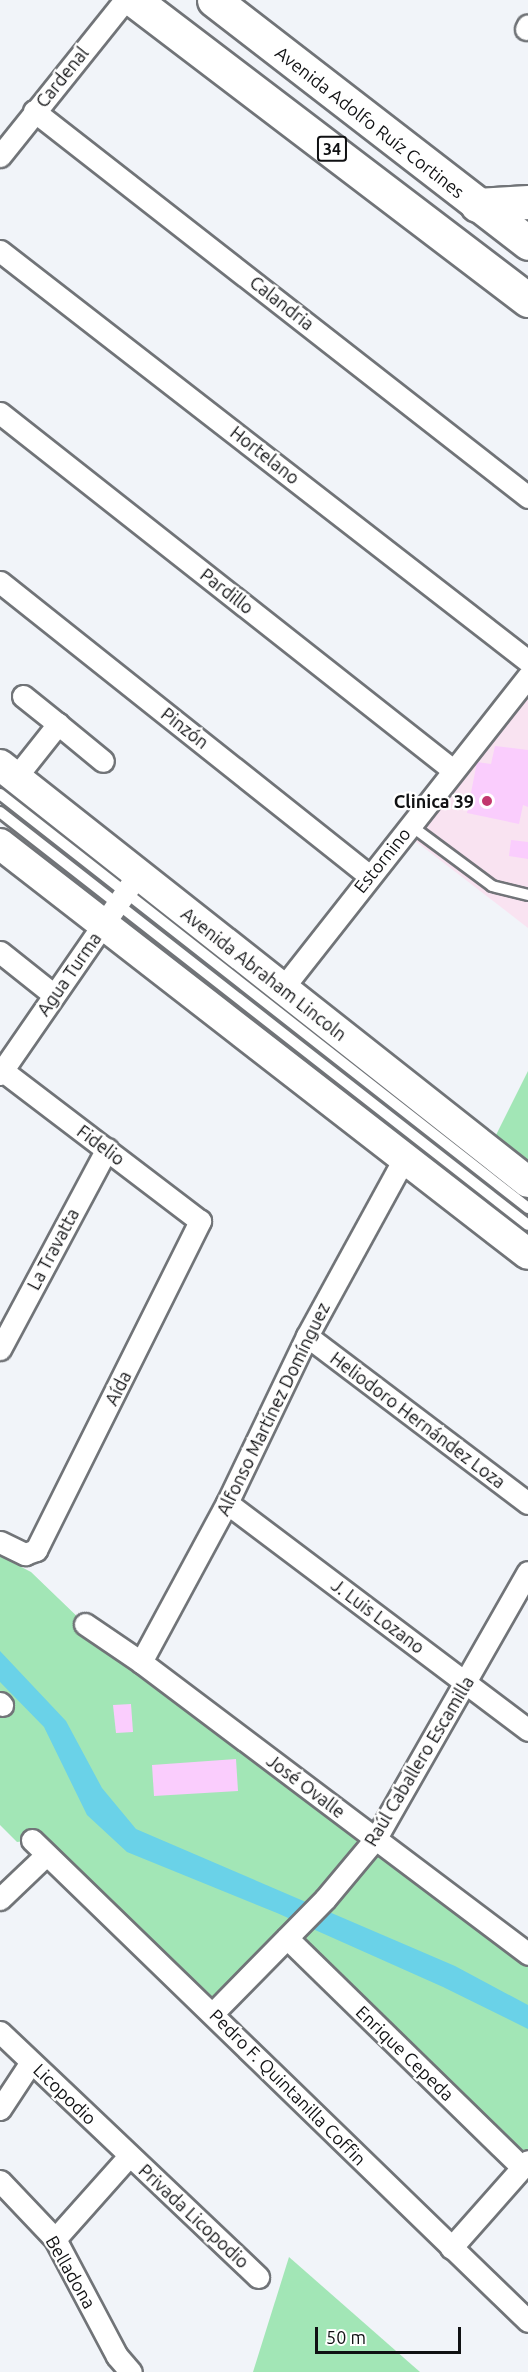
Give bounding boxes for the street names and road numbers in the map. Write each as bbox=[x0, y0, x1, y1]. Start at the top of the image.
street label: Cardenal bbox=[31, 42, 93, 112]
street label: Avenida Adolfo Ruíz Cortines bbox=[271, 42, 469, 202]
road number: 34 bbox=[316, 136, 348, 162]
street label: Calandria bbox=[246, 271, 318, 335]
street label: Hortelano bbox=[226, 421, 304, 489]
street label: Pardillo bbox=[196, 564, 258, 618]
street label: Pinzón bbox=[157, 703, 213, 753]
street label: Estornino bbox=[349, 823, 415, 897]
street label: Avenida Abraham Lincoln bbox=[177, 903, 351, 1045]
street label: Agua Turma bbox=[32, 928, 106, 1020]
street label: Fidelio bbox=[73, 1120, 129, 1170]
street label: La Travatta bbox=[22, 1204, 84, 1294]
street label: Alfonso Martínez Domínguez bbox=[212, 1299, 334, 1519]
street label: Heliodoro Hernández Loza bbox=[326, 1347, 510, 1493]
street label: Aída bbox=[100, 1367, 136, 1409]
street label: J. Luis Lozano bbox=[327, 1574, 429, 1658]
street label: Raúl Caballero Escamilla bbox=[360, 1672, 478, 1850]
street label: José Ovalle bbox=[263, 1750, 349, 1822]
street label: Enrique Cepeda bbox=[352, 2001, 458, 2105]
street label: Pedro F. Quintanilla Coffin bbox=[205, 2004, 371, 2170]
street label: Licopodio bbox=[29, 2059, 101, 2129]
street label: Privada Licopodio bbox=[134, 2159, 254, 2273]
street label: Belladona bbox=[41, 2232, 101, 2312]

